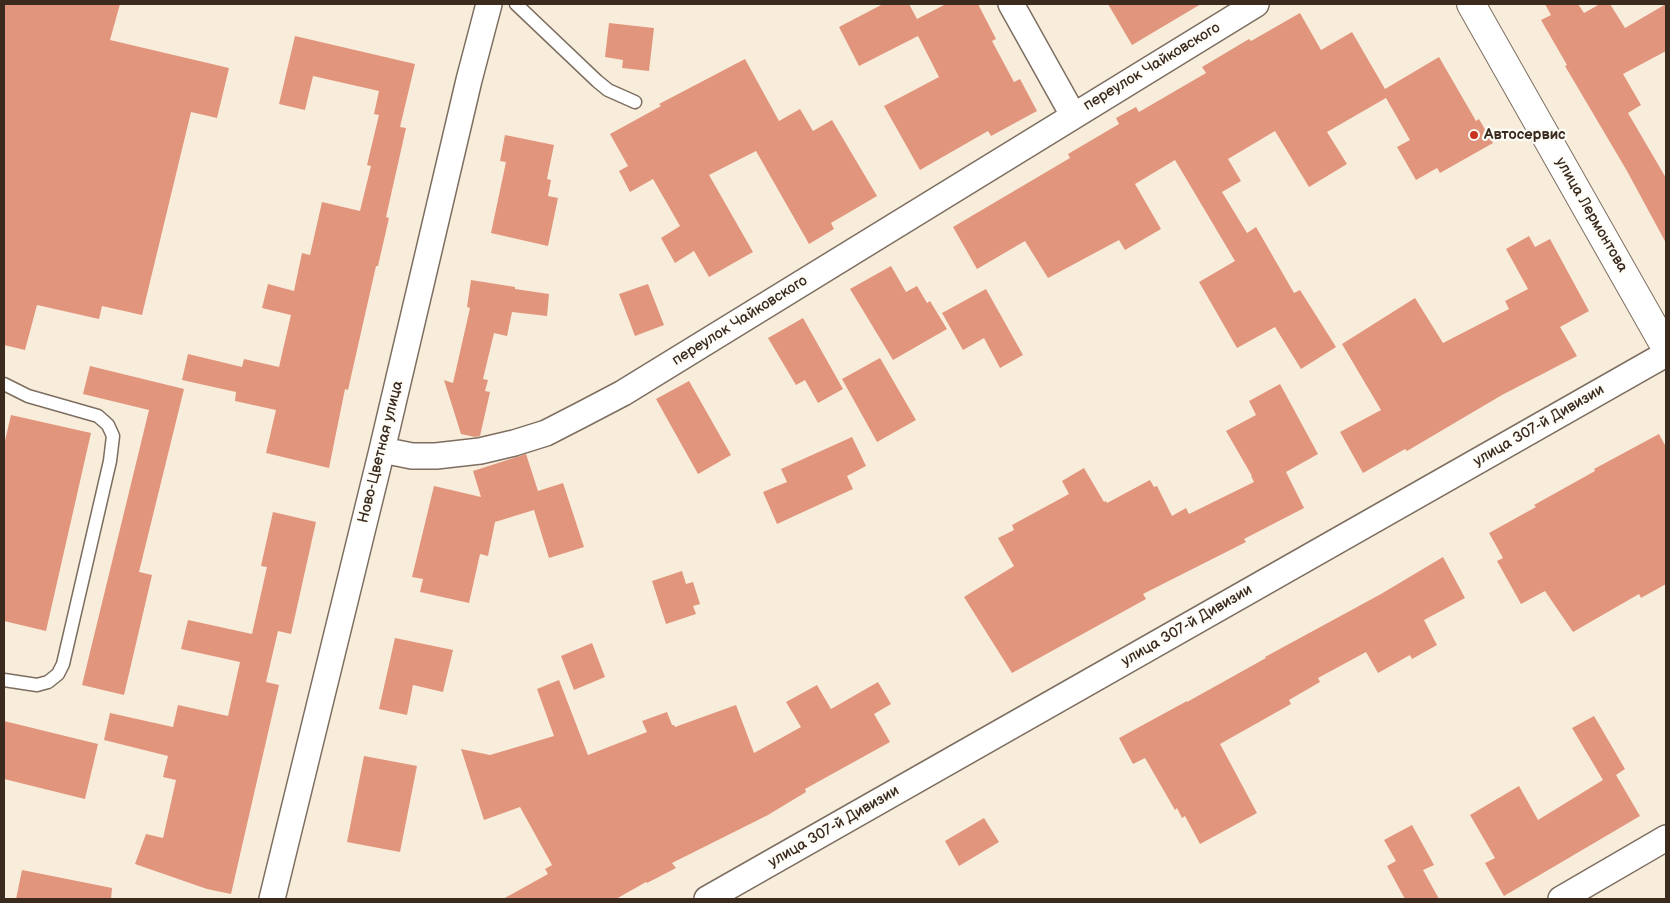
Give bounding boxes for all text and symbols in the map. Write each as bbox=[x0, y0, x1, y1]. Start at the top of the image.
street label: переулок Чайковского bbox=[1080, 19, 1224, 115]
place label: Автосервис bbox=[1484, 126, 1566, 144]
marker: Автосервис bbox=[1468, 129, 1480, 141]
street label: улица Лермонтова bbox=[1551, 154, 1631, 276]
street label: переулок Чайковского bbox=[669, 272, 811, 370]
street label: Ново-Цветная улица bbox=[355, 379, 407, 525]
street label: улица 307-й Дивизии bbox=[1470, 381, 1608, 471]
street label: улица 307-й Дивизии bbox=[1118, 581, 1256, 671]
street label: улица 307-й Дивизии bbox=[765, 782, 903, 872]

